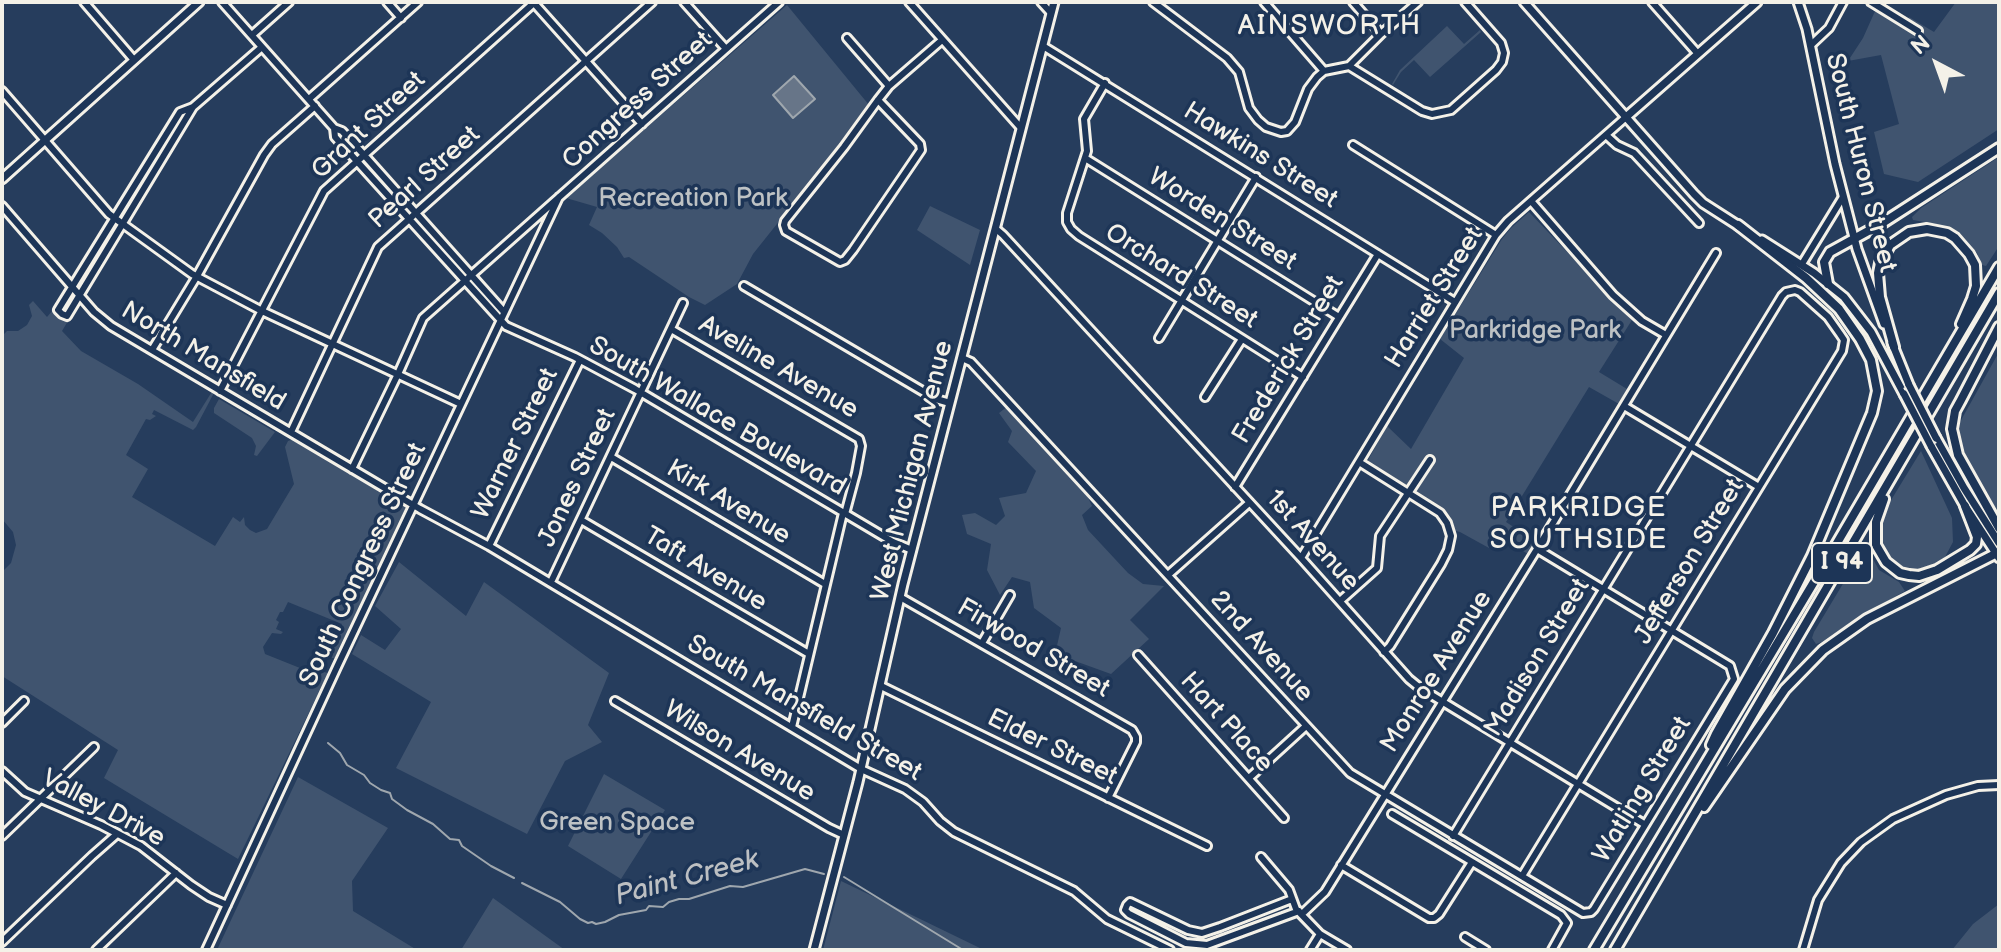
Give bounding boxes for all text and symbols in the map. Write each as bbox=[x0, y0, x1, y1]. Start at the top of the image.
district label: AINSWORTH bbox=[1238, 10, 1422, 44]
north arrow bbox=[1897, 24, 1977, 104]
street label: Congress Street bbox=[556, 25, 720, 177]
text: N bbox=[1906, 30, 1936, 61]
street label: South Huron Street bbox=[1818, 50, 1902, 276]
street label: Grant Street bbox=[306, 65, 432, 187]
street label: Hawkins Street bbox=[1177, 96, 1343, 216]
street label: Pearl Street bbox=[363, 120, 487, 236]
street label: Worden Street bbox=[1142, 162, 1302, 278]
park label: Recreation Park bbox=[598, 183, 788, 215]
street label: Orchard Street bbox=[1099, 218, 1263, 336]
street label: Harriet Street bbox=[1379, 222, 1491, 374]
street label: Frederick Street bbox=[1227, 270, 1351, 450]
street label: North Mansfield bbox=[115, 296, 291, 418]
street label: Aveline Avenue bbox=[693, 310, 863, 426]
park label: Parkridge Park bbox=[1449, 315, 1621, 347]
street label: South Wallace Boulevard bbox=[583, 331, 851, 503]
street label: West Michigan Avenue bbox=[866, 338, 960, 604]
street label: Warner Street bbox=[466, 363, 566, 525]
street label: Jones Street bbox=[532, 404, 624, 552]
street label: South Congress Street bbox=[294, 438, 434, 692]
street label: Kirk Avenue bbox=[660, 454, 796, 552]
street label: Jefferson Street bbox=[1628, 474, 1752, 650]
street label: 1st Avenue bbox=[1259, 484, 1365, 598]
district label: PARKRIDGE SOUTHSIDE bbox=[1490, 492, 1668, 558]
street label: Taft Avenue bbox=[638, 521, 772, 619]
road number: I 94 bbox=[1812, 543, 1872, 583]
street label: Madison Street bbox=[1479, 573, 1597, 743]
street label: 2nd Avenue bbox=[1203, 585, 1319, 709]
street label: Monroe Avenue bbox=[1375, 585, 1499, 759]
street label: Firwood Street bbox=[951, 593, 1115, 705]
street label: South Mansfield Street bbox=[681, 629, 927, 789]
street label: Hart Place bbox=[1173, 666, 1279, 780]
street label: Wilson Avenue bbox=[658, 695, 820, 809]
street label: Elder Street bbox=[982, 703, 1122, 793]
street label: Watling Street bbox=[1587, 711, 1699, 869]
street label: Valley Drive bbox=[36, 763, 170, 855]
park label: Green Space bbox=[539, 807, 695, 839]
water label: Paint Creek bbox=[611, 844, 763, 914]

